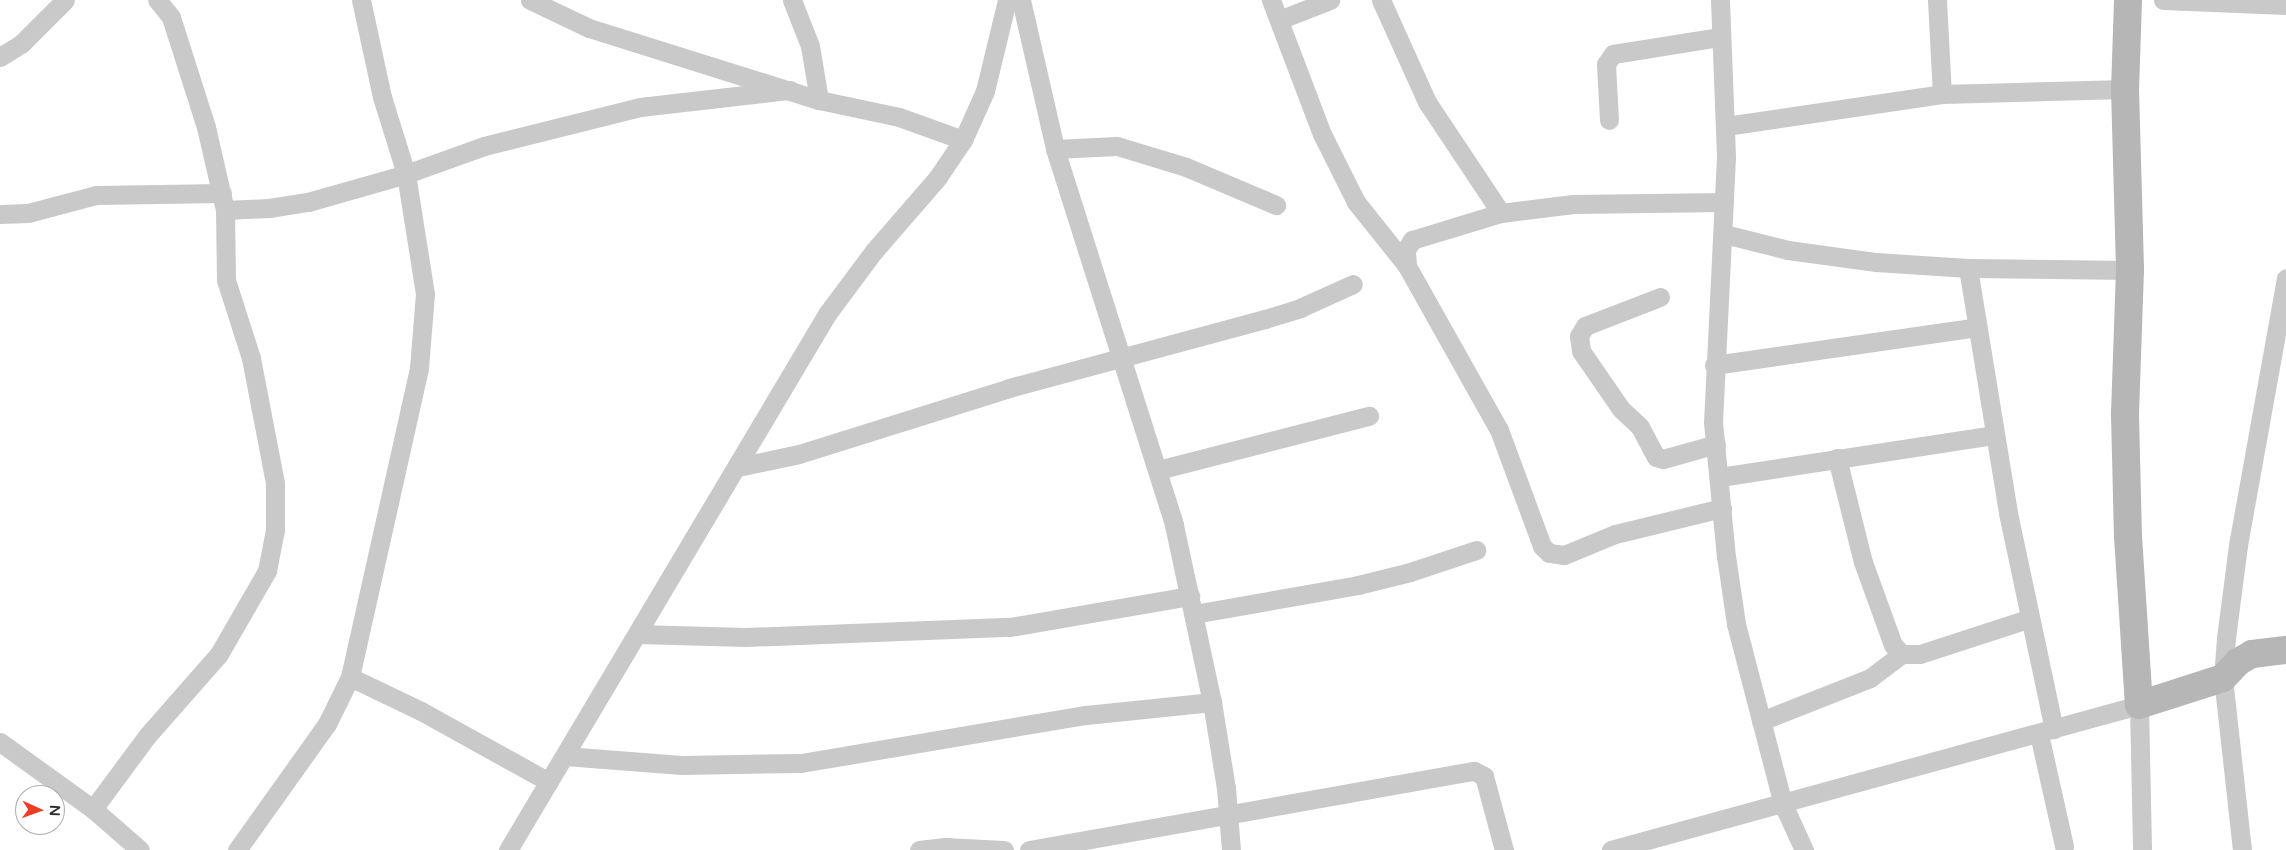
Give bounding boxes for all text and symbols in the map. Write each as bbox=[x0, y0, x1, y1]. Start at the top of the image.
north arrow bbox=[15, 785, 65, 835]
text: N bbox=[46, 805, 63, 816]

